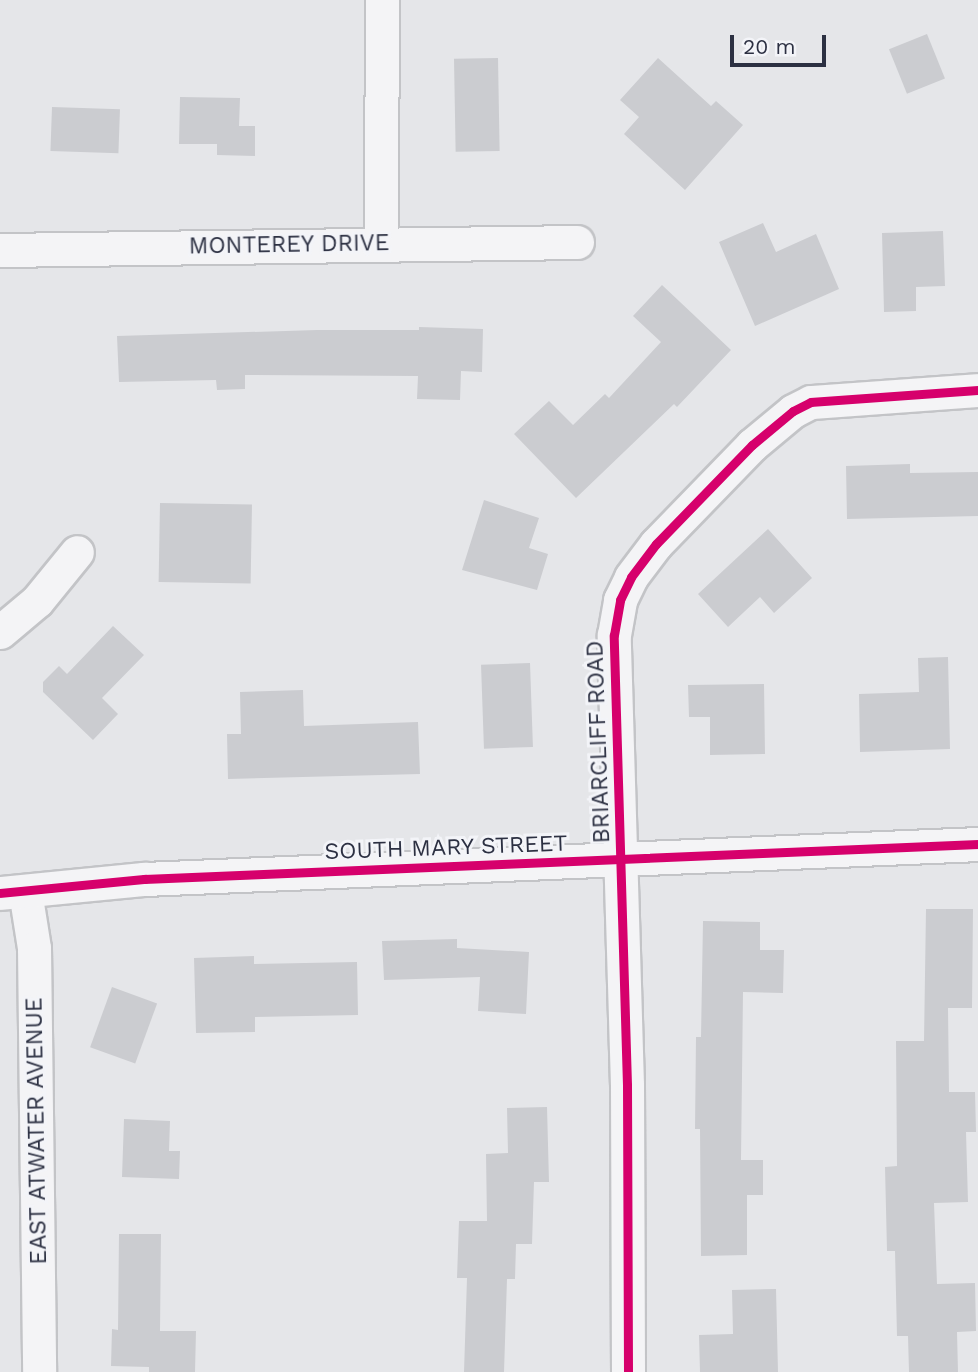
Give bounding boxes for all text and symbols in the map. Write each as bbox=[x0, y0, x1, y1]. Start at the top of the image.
scale bar bbox=[733, 21, 829, 65]
text: 20 m bbox=[743, 34, 795, 59]
street label: MONTEREY DRIVE bbox=[188, 229, 390, 261]
street label: BRIARCLIFF ROAD bbox=[582, 640, 616, 844]
street label: SOUTH MARY STREET bbox=[324, 830, 568, 866]
street label: EAST ATWATER AVENUE bbox=[21, 996, 53, 1266]

